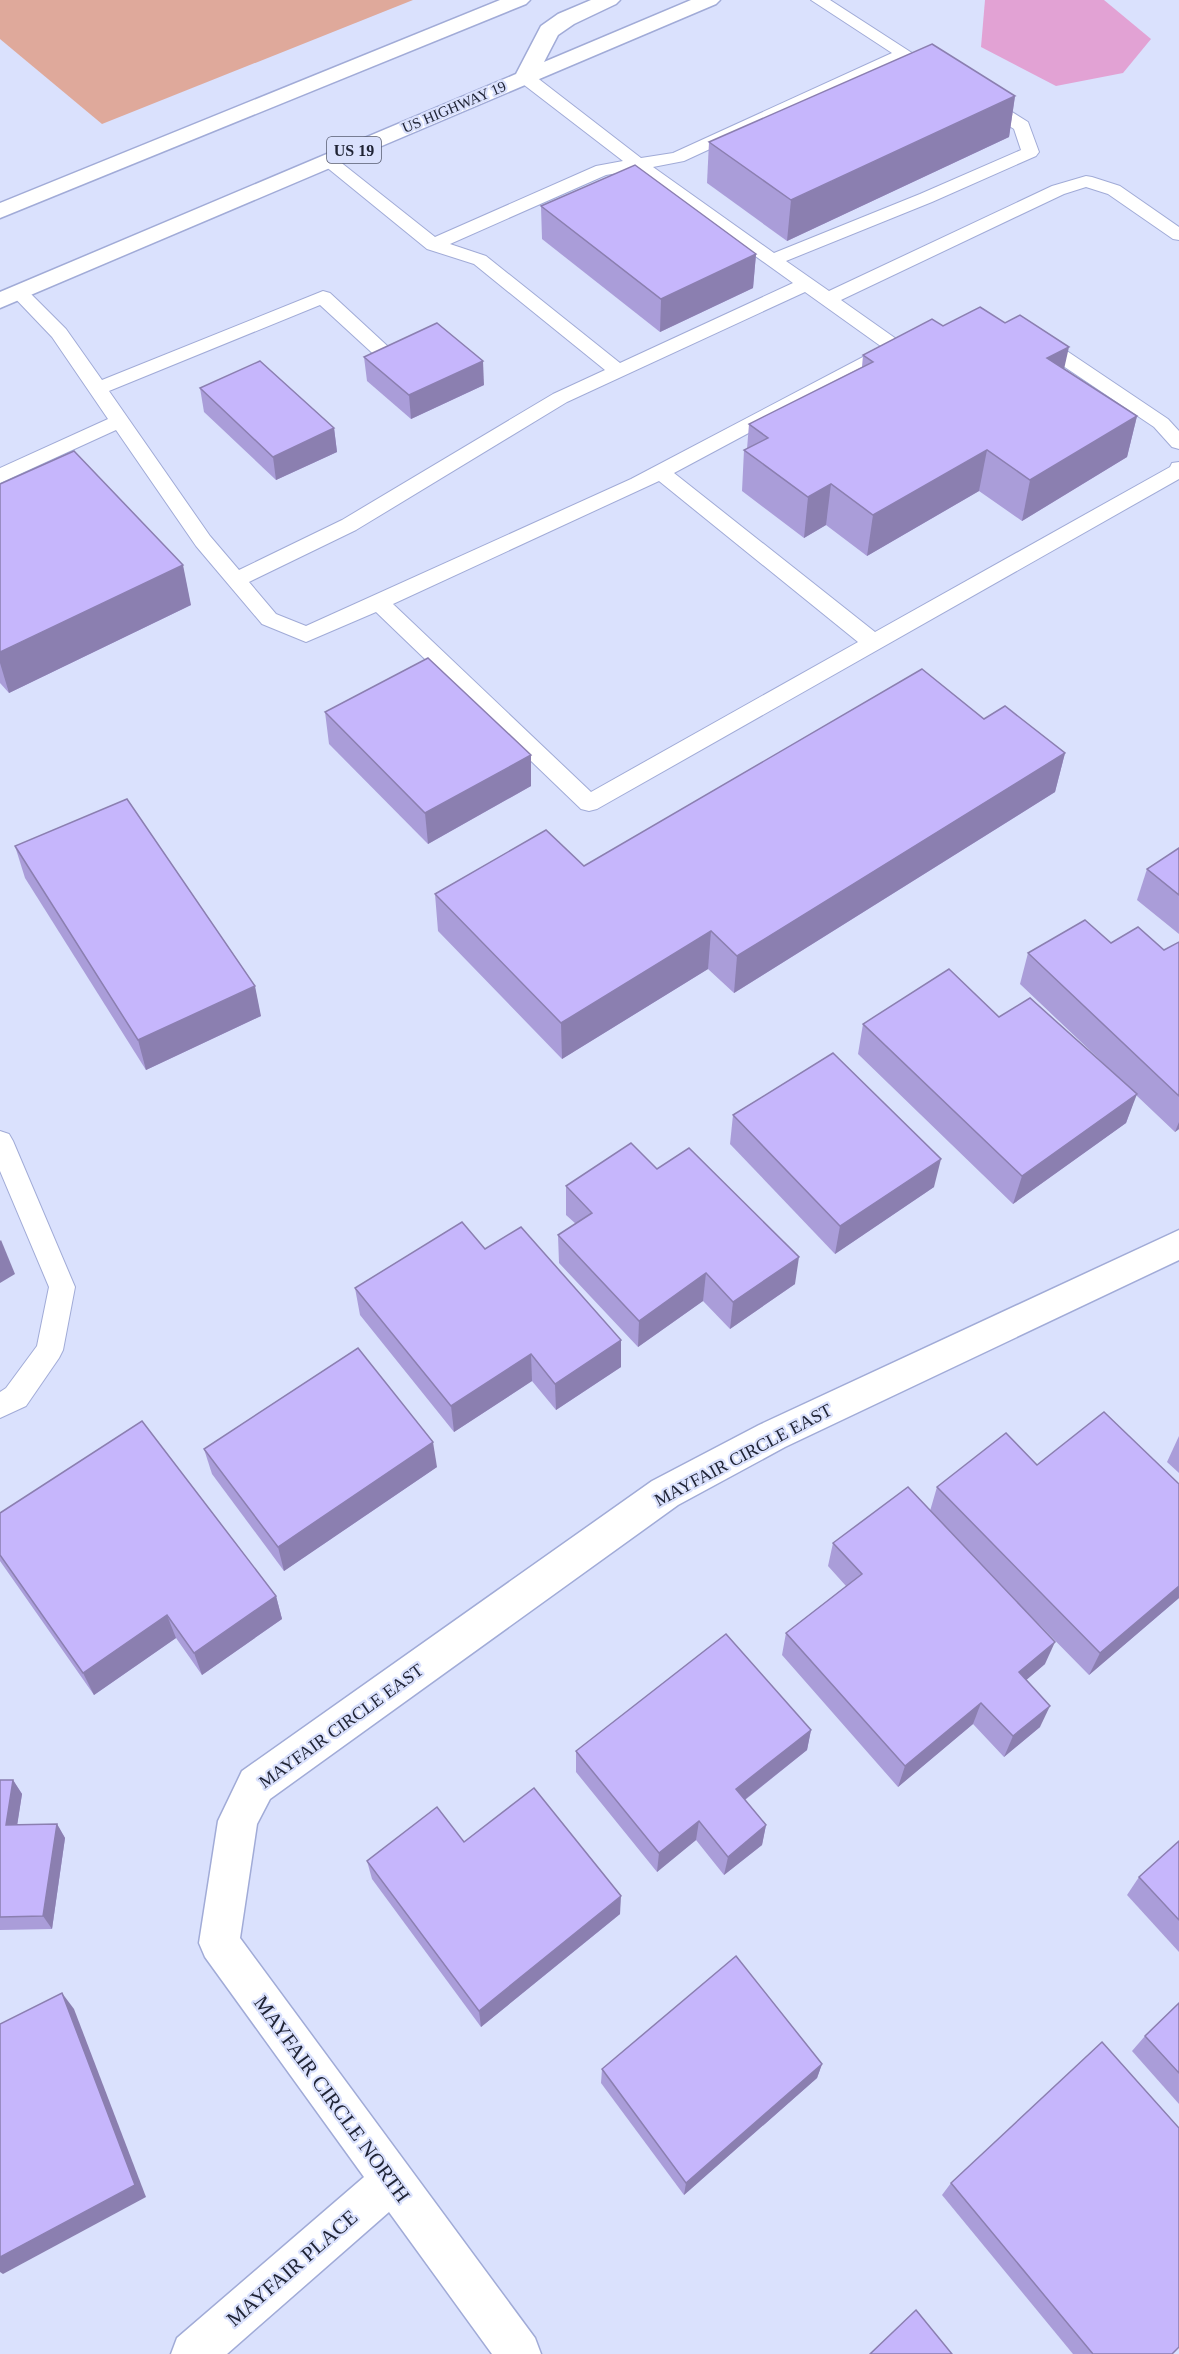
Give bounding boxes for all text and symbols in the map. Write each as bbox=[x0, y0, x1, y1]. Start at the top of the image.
street label: US HIGHWAY 19 bbox=[400, 78, 508, 136]
road number: US 19 bbox=[327, 137, 381, 163]
street label: MAYFAIR CIRCLE EAST bbox=[651, 1400, 835, 1510]
street label: MAYFAIR CIRCLE EAST bbox=[255, 1660, 427, 1792]
street label: MAYFAIR CIRCLE NORTH bbox=[249, 1991, 415, 2207]
street label: MAYFAIR PLACE bbox=[222, 2205, 362, 2331]

